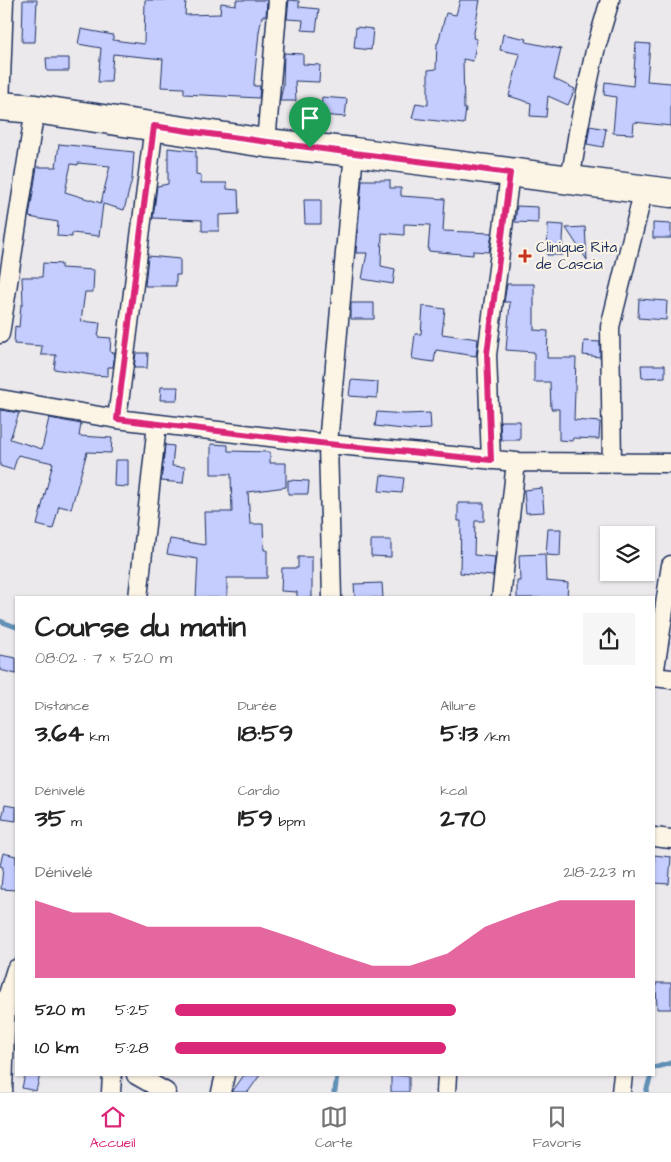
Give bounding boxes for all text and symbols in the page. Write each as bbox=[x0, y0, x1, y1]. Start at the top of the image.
pin bbox=[289, 97, 331, 148]
icon: arrive bbox=[296, 104, 324, 132]
place label: Clinique Rita de Cascia bbox=[536, 237, 617, 275]
marker: Clinique Rita de Cascia bbox=[518, 249, 532, 263]
map controls bbox=[600, 526, 655, 581]
button: layers bbox=[600, 526, 655, 581]
text: Course du matin bbox=[35, 608, 246, 647]
button: share bbox=[583, 613, 635, 665]
text: 08:02 · 7 × 520 m bbox=[35, 647, 172, 669]
text: Distance bbox=[35, 696, 89, 716]
text: Durée bbox=[238, 696, 277, 716]
text: Allure bbox=[440, 696, 476, 716]
text: 3.64 bbox=[35, 716, 84, 751]
text: 18:59 bbox=[238, 716, 293, 751]
text: 5:13 bbox=[440, 716, 478, 751]
text: km bbox=[84, 727, 109, 747]
text: /km bbox=[478, 727, 510, 747]
text: Dénivelé bbox=[35, 781, 85, 801]
text: Cardio bbox=[238, 781, 280, 801]
text: kcal bbox=[440, 781, 467, 801]
text: 35 bbox=[35, 801, 65, 836]
text: 159 bbox=[238, 801, 273, 836]
text: 270 bbox=[440, 801, 486, 836]
text: m bbox=[65, 812, 82, 832]
text: bpm bbox=[273, 812, 305, 832]
text: Dénivelé bbox=[35, 861, 93, 883]
text: 218–223 m bbox=[563, 861, 635, 883]
text: 520 m bbox=[35, 999, 84, 1021]
text: 5:25 bbox=[115, 999, 149, 1021]
text: 1.0 km bbox=[35, 1037, 78, 1059]
text: 5:28 bbox=[115, 1037, 149, 1059]
tab: Accueil bbox=[90, 1103, 135, 1153]
tab: Carte bbox=[315, 1103, 353, 1153]
tab: Favoris bbox=[532, 1103, 581, 1153]

